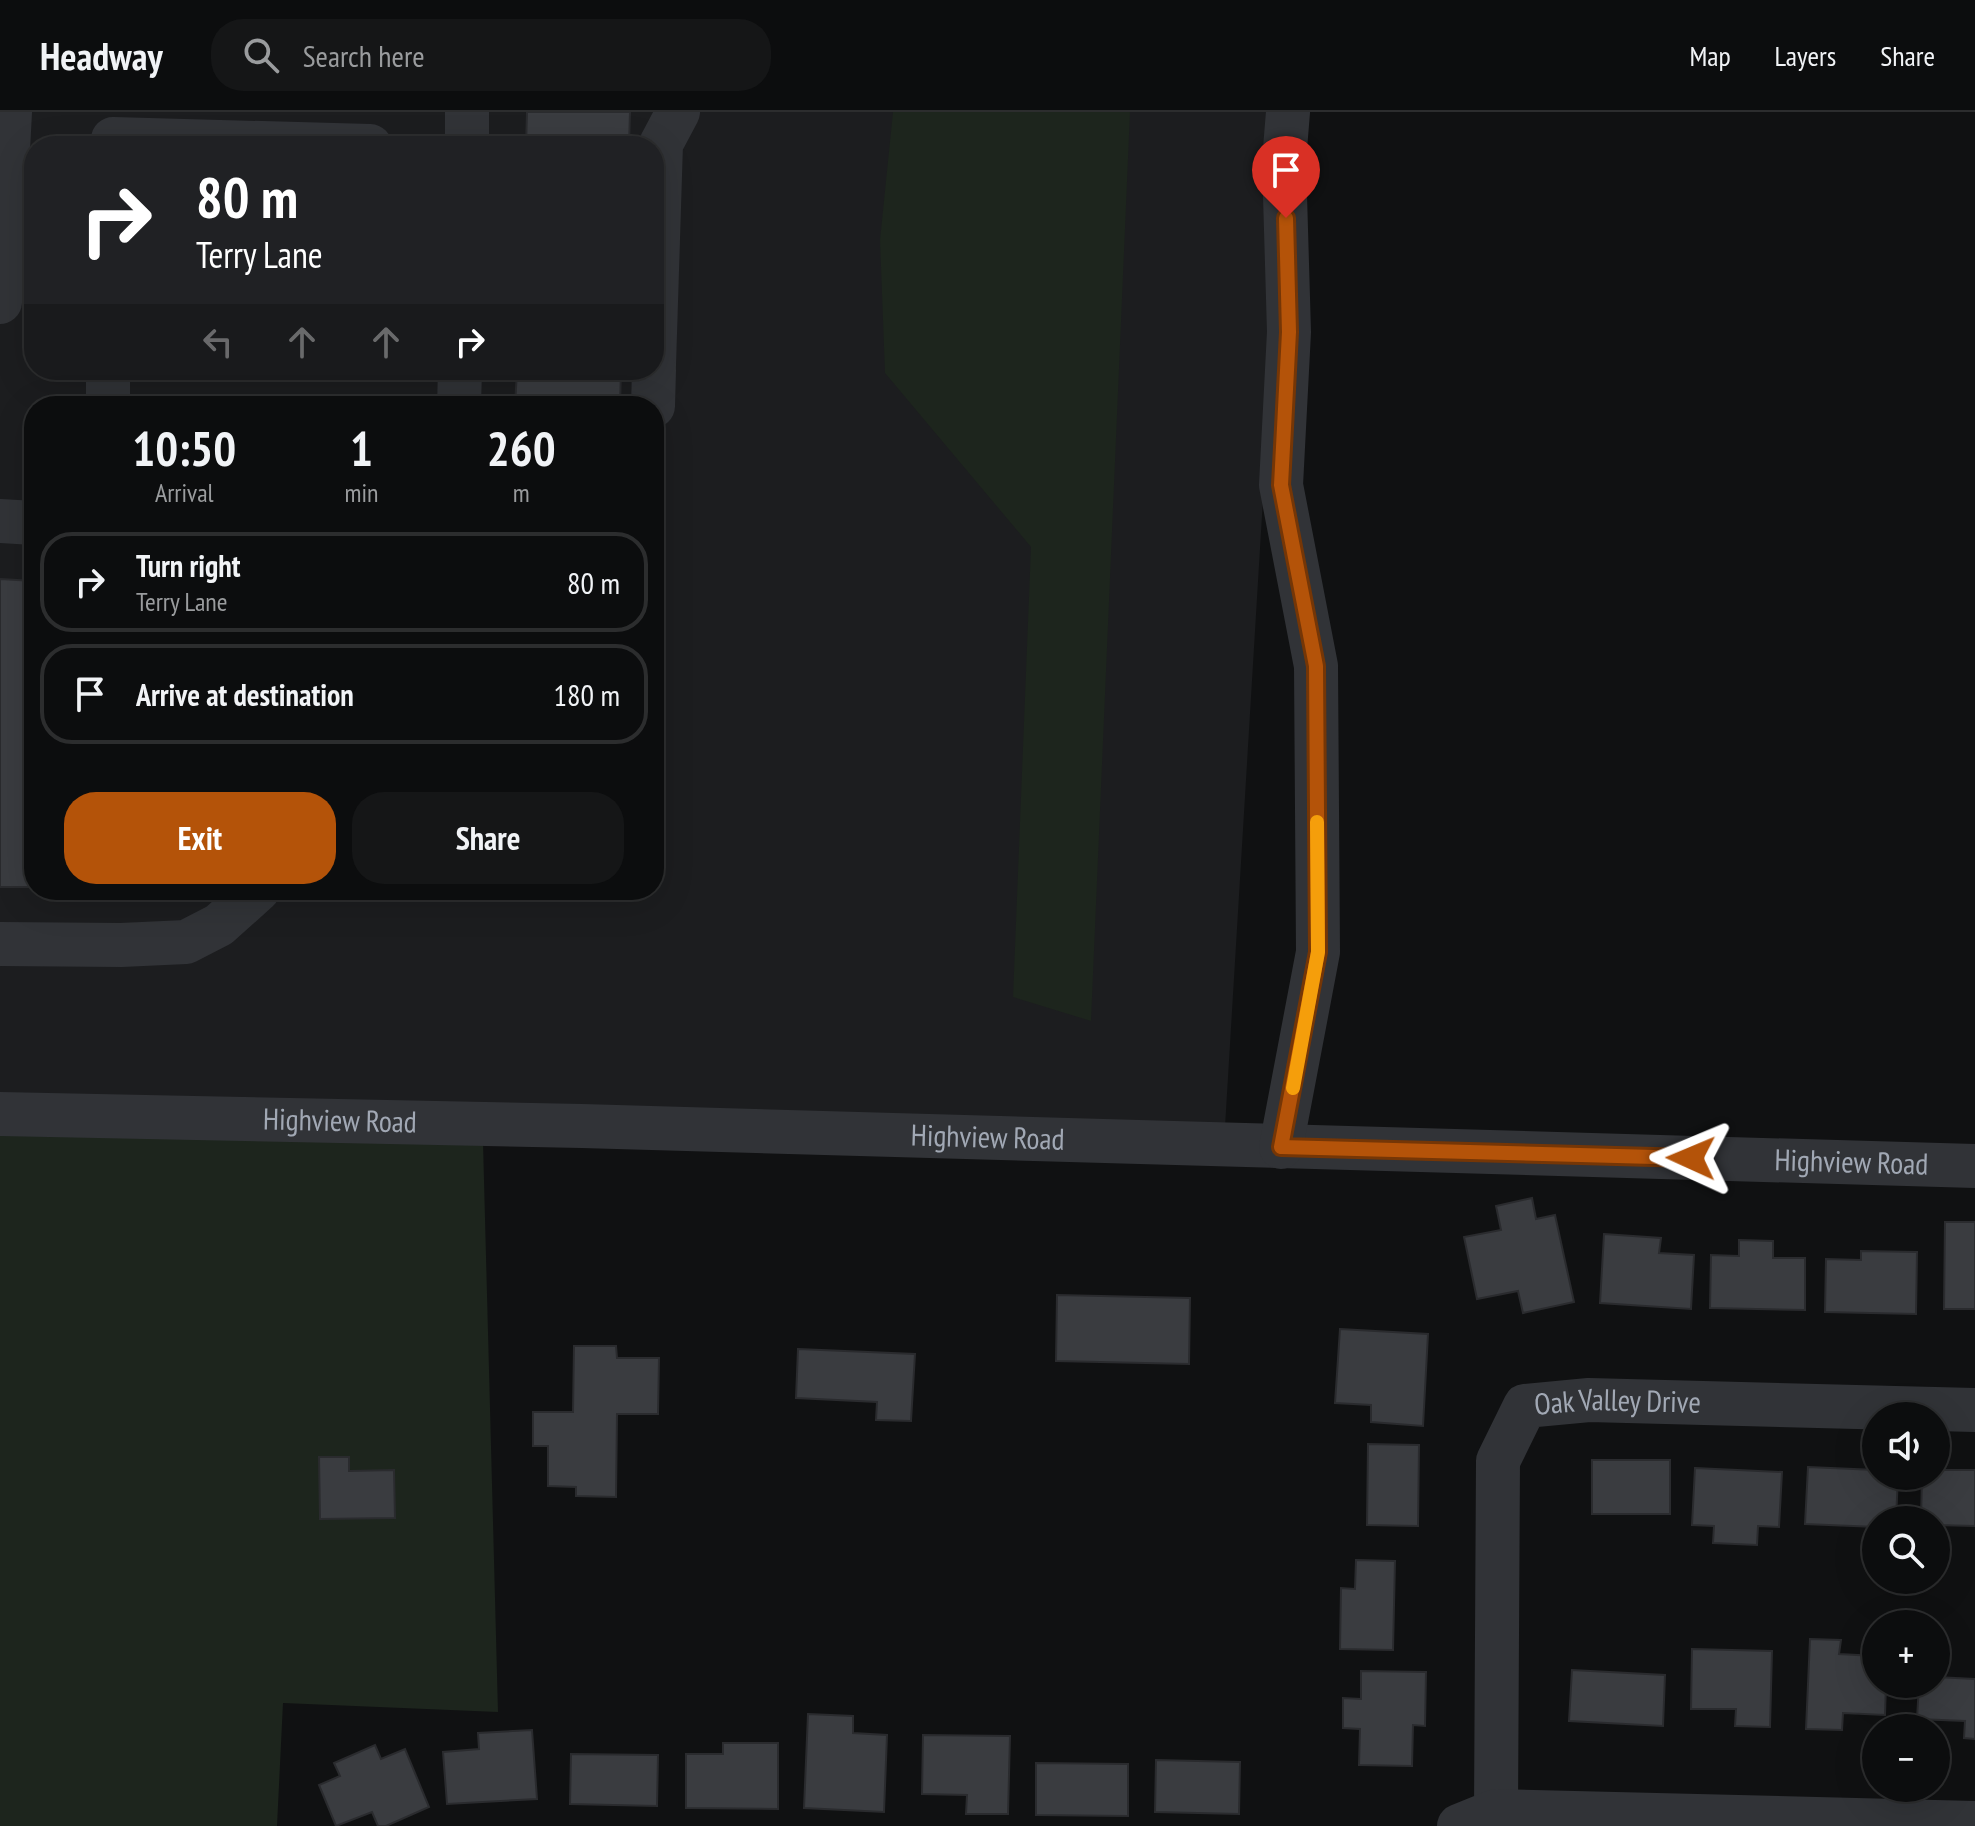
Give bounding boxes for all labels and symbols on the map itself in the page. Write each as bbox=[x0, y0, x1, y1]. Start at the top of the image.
pin bbox=[1252, 136, 1320, 218]
street label: Highview Road bbox=[263, 1098, 417, 1141]
street label: Highview Road bbox=[910, 1114, 1065, 1158]
position arrow bbox=[1649, 1116, 1733, 1200]
street label: Highview Road bbox=[1774, 1139, 1929, 1183]
street label: Oak Valley Drive bbox=[1532, 1379, 1701, 1423]

